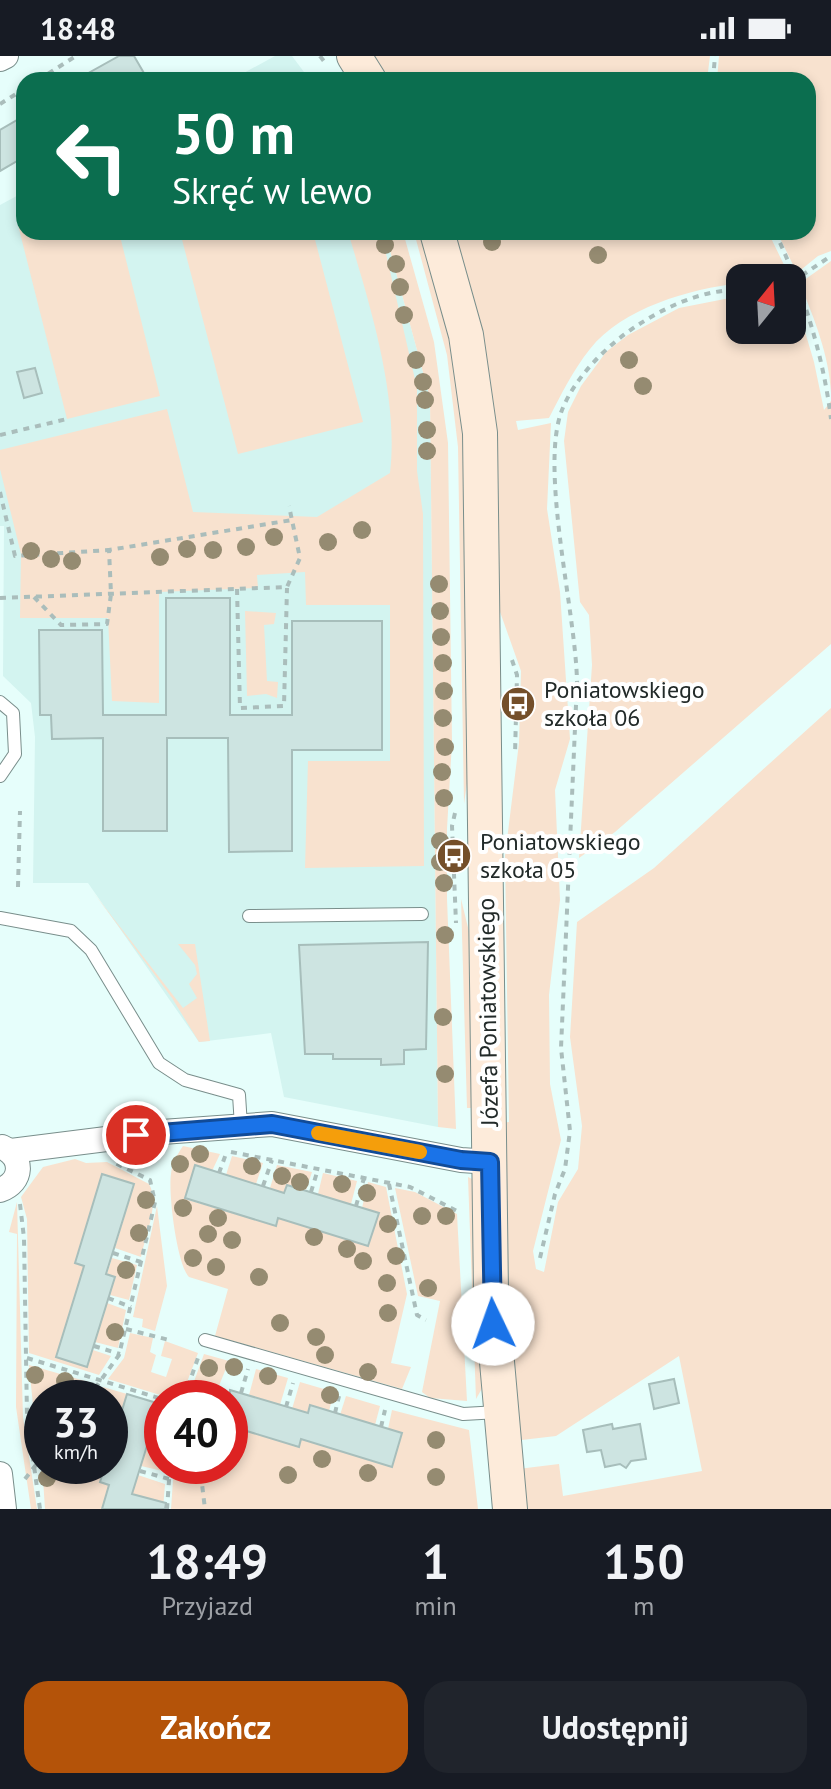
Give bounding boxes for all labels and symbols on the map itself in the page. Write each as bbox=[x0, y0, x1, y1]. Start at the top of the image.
north arrow bbox=[726, 264, 806, 344]
place label: Poniatowskiego szkoła 06 bbox=[544, 674, 705, 733]
bus stop icon: Poniatowskiego szkoła 06 bbox=[499, 685, 537, 723]
place label: Poniatowskiego szkoła 05 bbox=[480, 826, 641, 885]
bus stop icon: Poniatowskiego szkoła 05 bbox=[435, 837, 473, 875]
street label: Józefa Poniatowskiego bbox=[470, 897, 505, 1128]
pin bbox=[102, 1101, 170, 1169]
position arrow bbox=[451, 1282, 535, 1366]
speed limit sign: 40 bbox=[144, 1380, 248, 1484]

